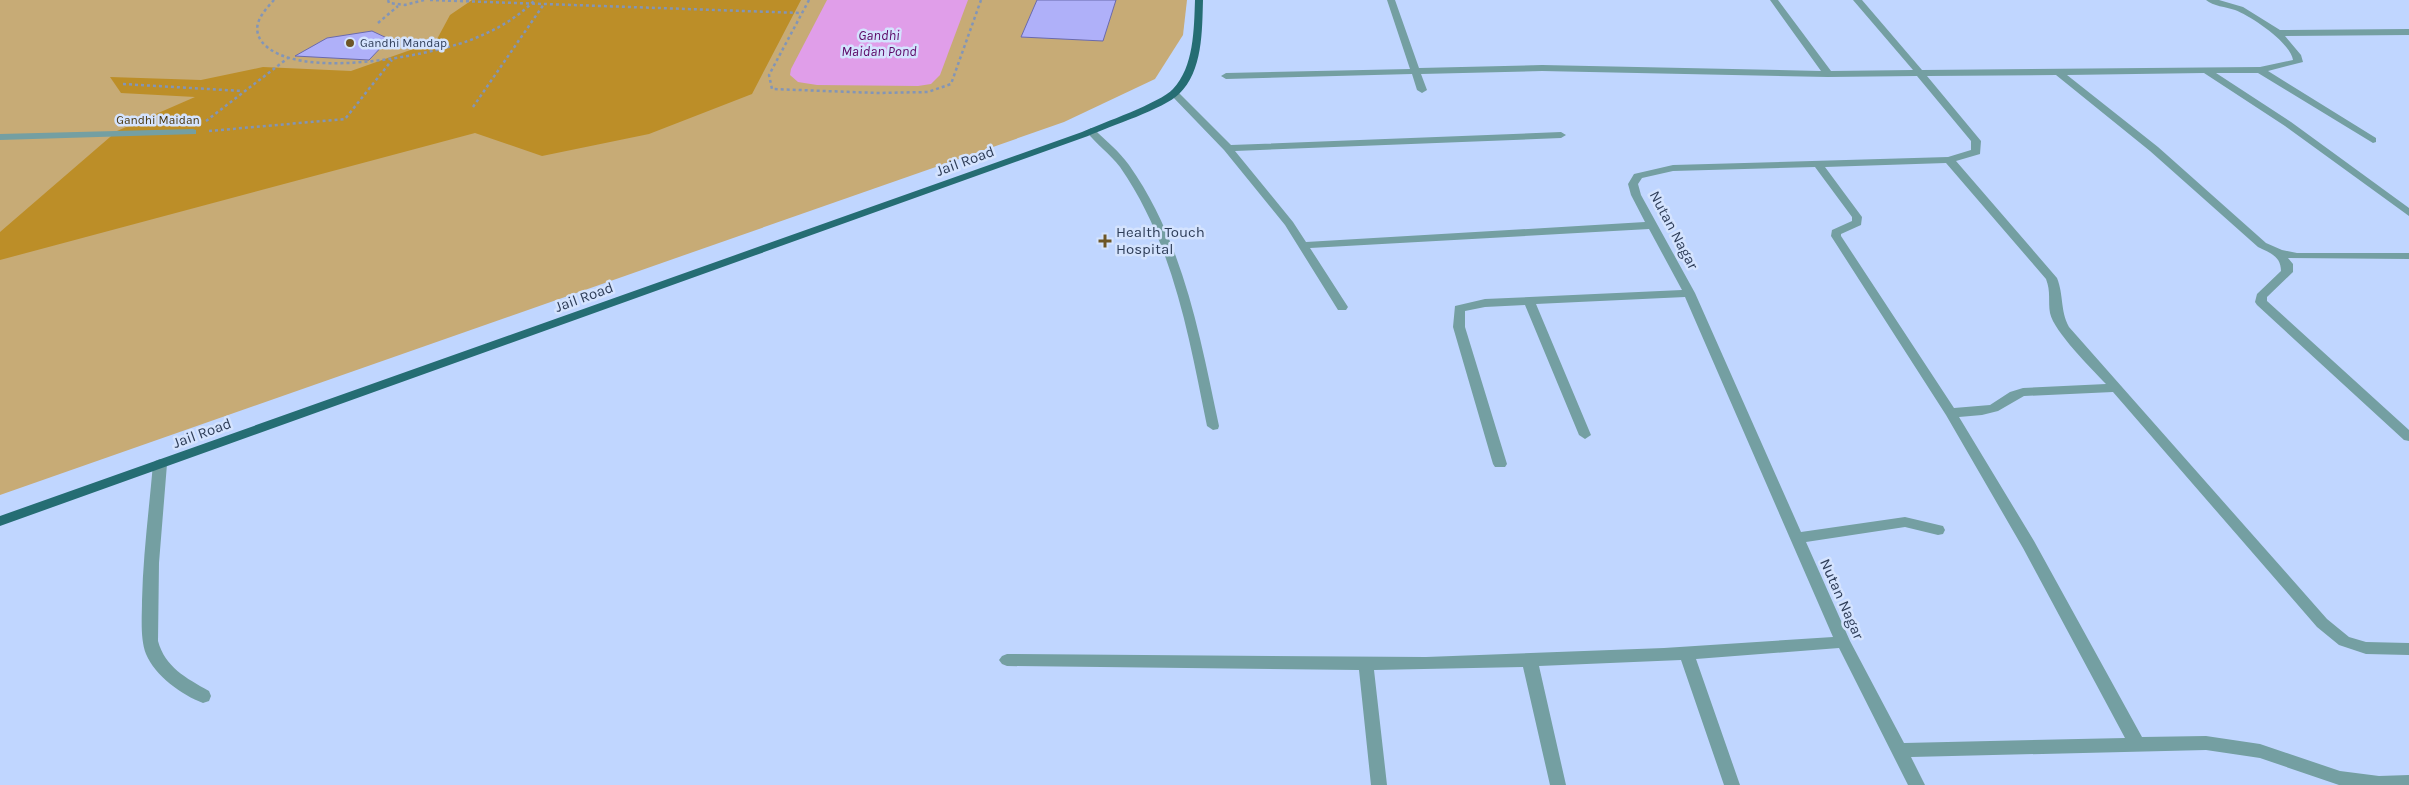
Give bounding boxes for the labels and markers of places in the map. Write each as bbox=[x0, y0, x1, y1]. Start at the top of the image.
place label: Gandhi Mandap bbox=[360, 36, 447, 50]
marker: Gandhi Mandap bbox=[344, 37, 356, 49]
place label: Health Touch Hospital bbox=[1116, 223, 1205, 258]
marker: Health Touch Hospital bbox=[1098, 234, 1112, 248]

